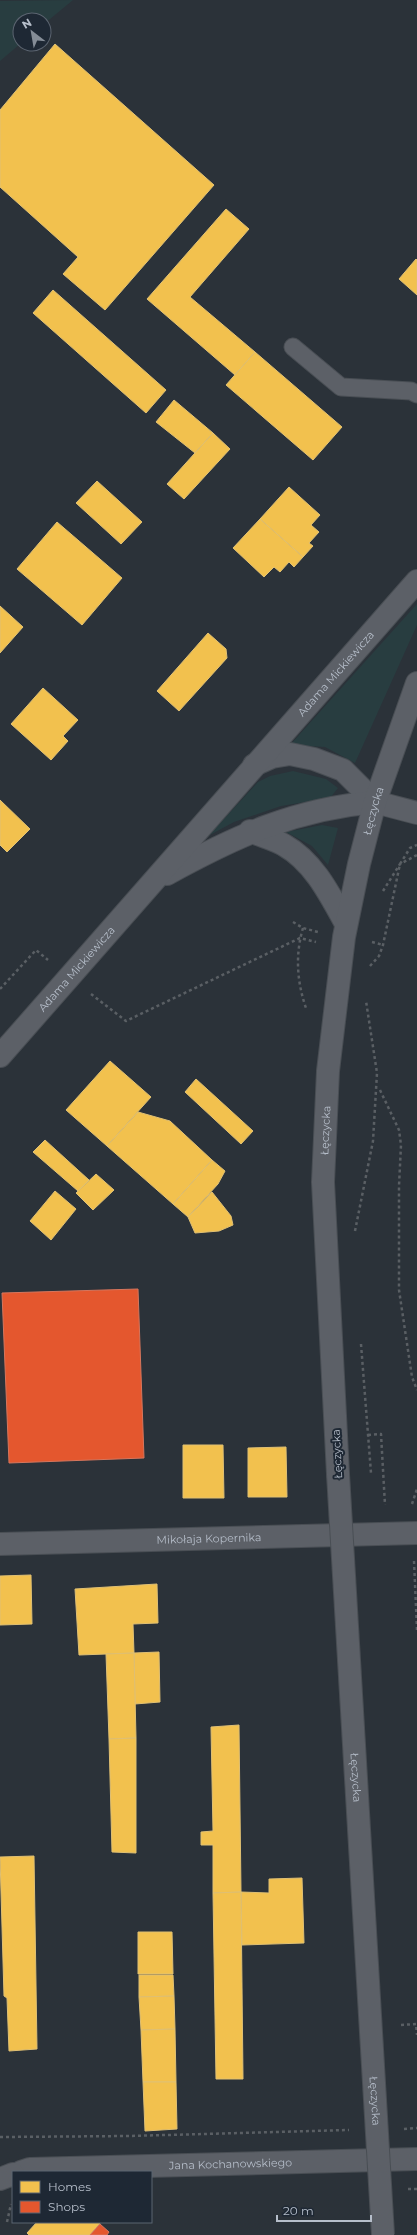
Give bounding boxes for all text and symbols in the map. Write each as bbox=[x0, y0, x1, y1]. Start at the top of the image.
north arrow bbox=[12, 12, 52, 52]
text: N bbox=[19, 15, 34, 32]
street label: Adama Mickiewicza bbox=[294, 628, 377, 719]
street label: Łęczycka bbox=[360, 785, 387, 836]
street label: Adama Mickiewicza bbox=[35, 923, 118, 1015]
street label: Łęczycka bbox=[317, 1105, 333, 1156]
street label: Łęczycka bbox=[329, 1429, 345, 1479]
street label: Mikołaja Kopernika bbox=[156, 1530, 262, 1547]
street label: Łęczycka bbox=[347, 1752, 364, 1803]
street label: Łęczycka bbox=[367, 2076, 384, 2126]
street label: Jana Kochanowskiego bbox=[168, 2155, 292, 2172]
legend bbox=[12, 2171, 152, 2223]
text: Homes bbox=[48, 2179, 91, 2194]
scale bar bbox=[277, 2197, 371, 2223]
text: Shops bbox=[48, 2199, 85, 2214]
text: 20 m bbox=[283, 2203, 314, 2218]

